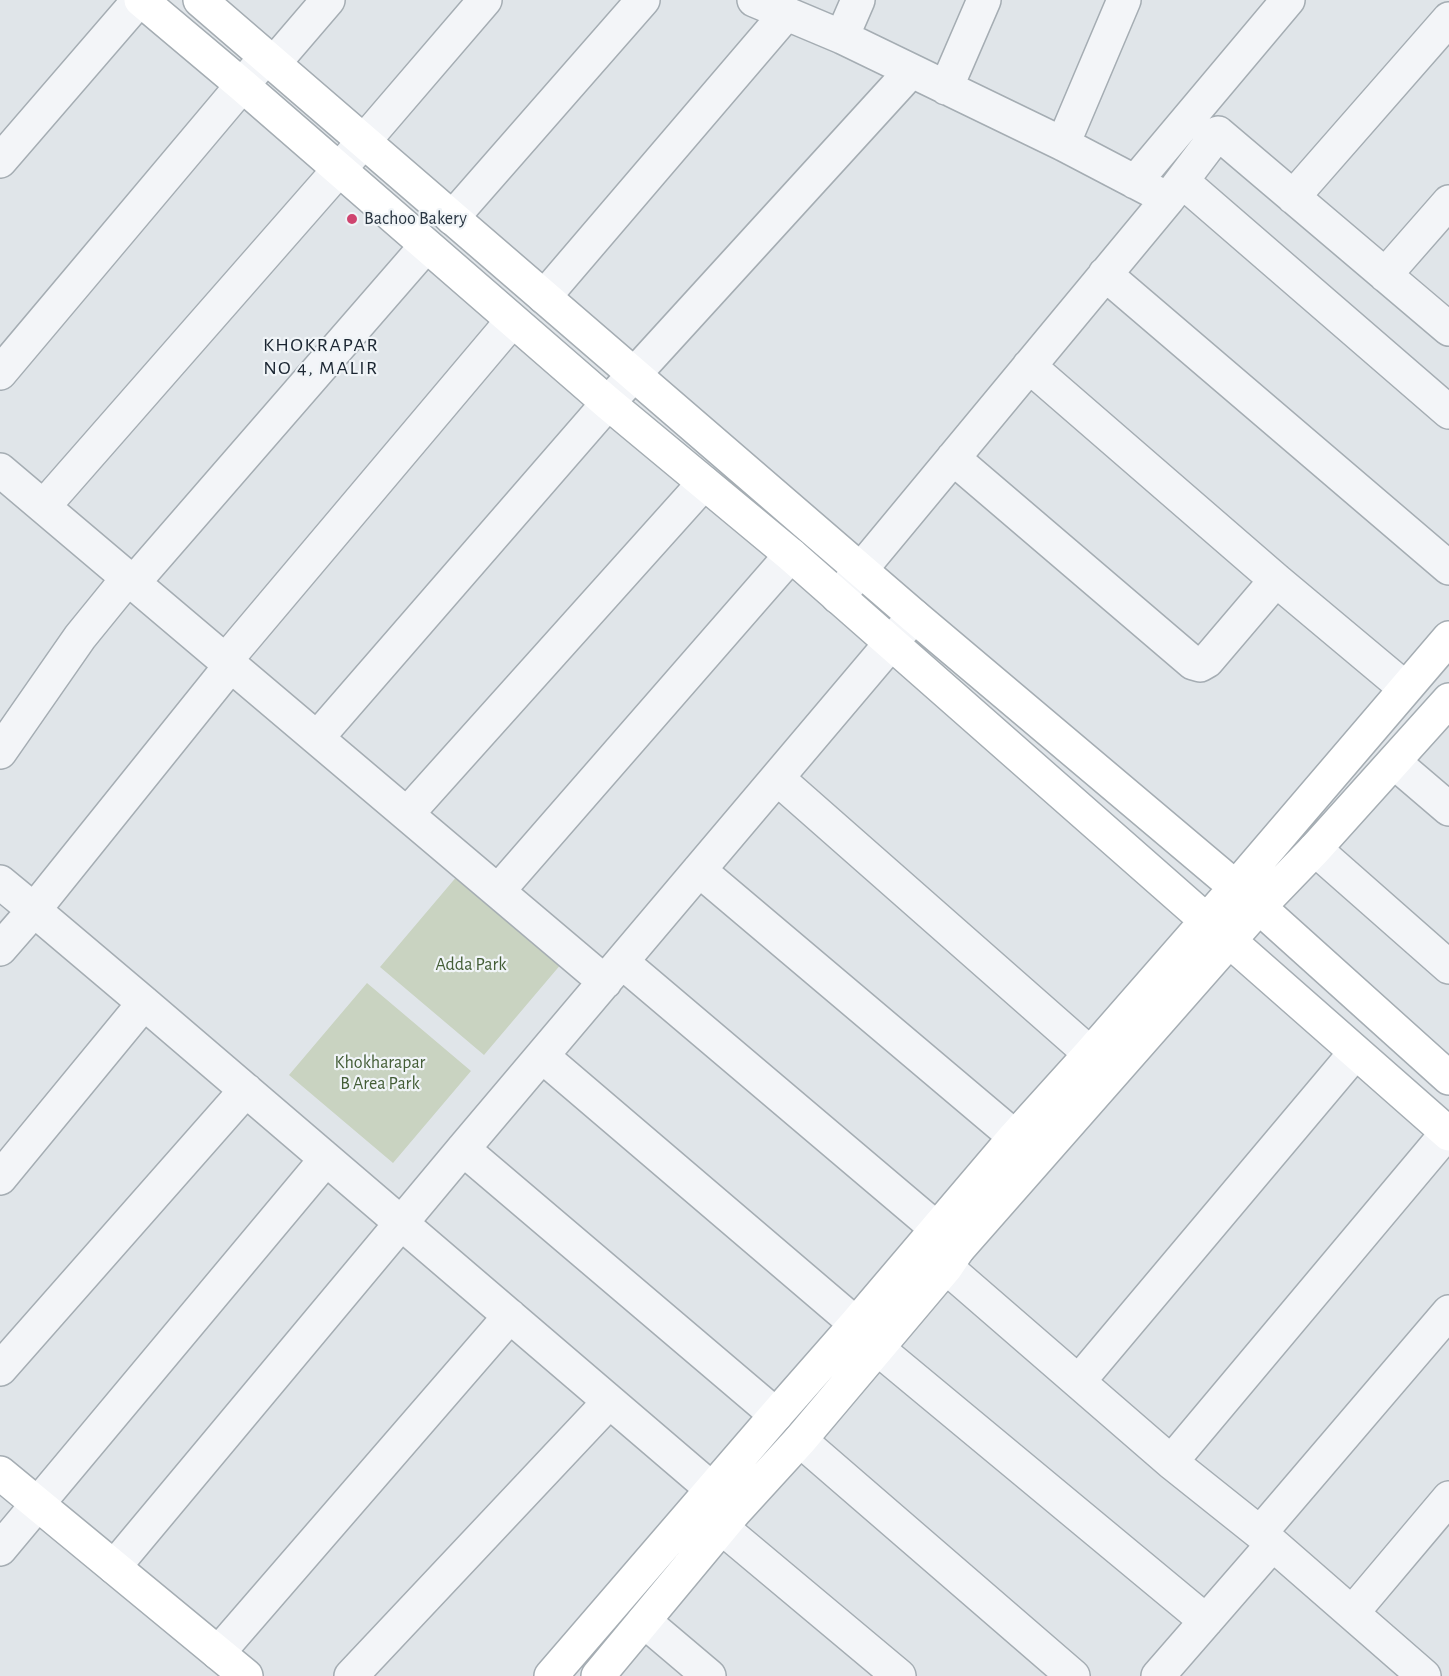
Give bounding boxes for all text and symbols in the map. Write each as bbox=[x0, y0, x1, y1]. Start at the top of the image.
place label: Bachoo Bakery bbox=[364, 208, 467, 230]
marker: Bachoo Bakery bbox=[345, 212, 359, 226]
district label: KHOKRAPAR NO 4, MALIR bbox=[263, 333, 379, 380]
park label: Adda Park bbox=[435, 954, 507, 976]
park label: Khokharapar B Area Park bbox=[335, 1052, 425, 1094]

